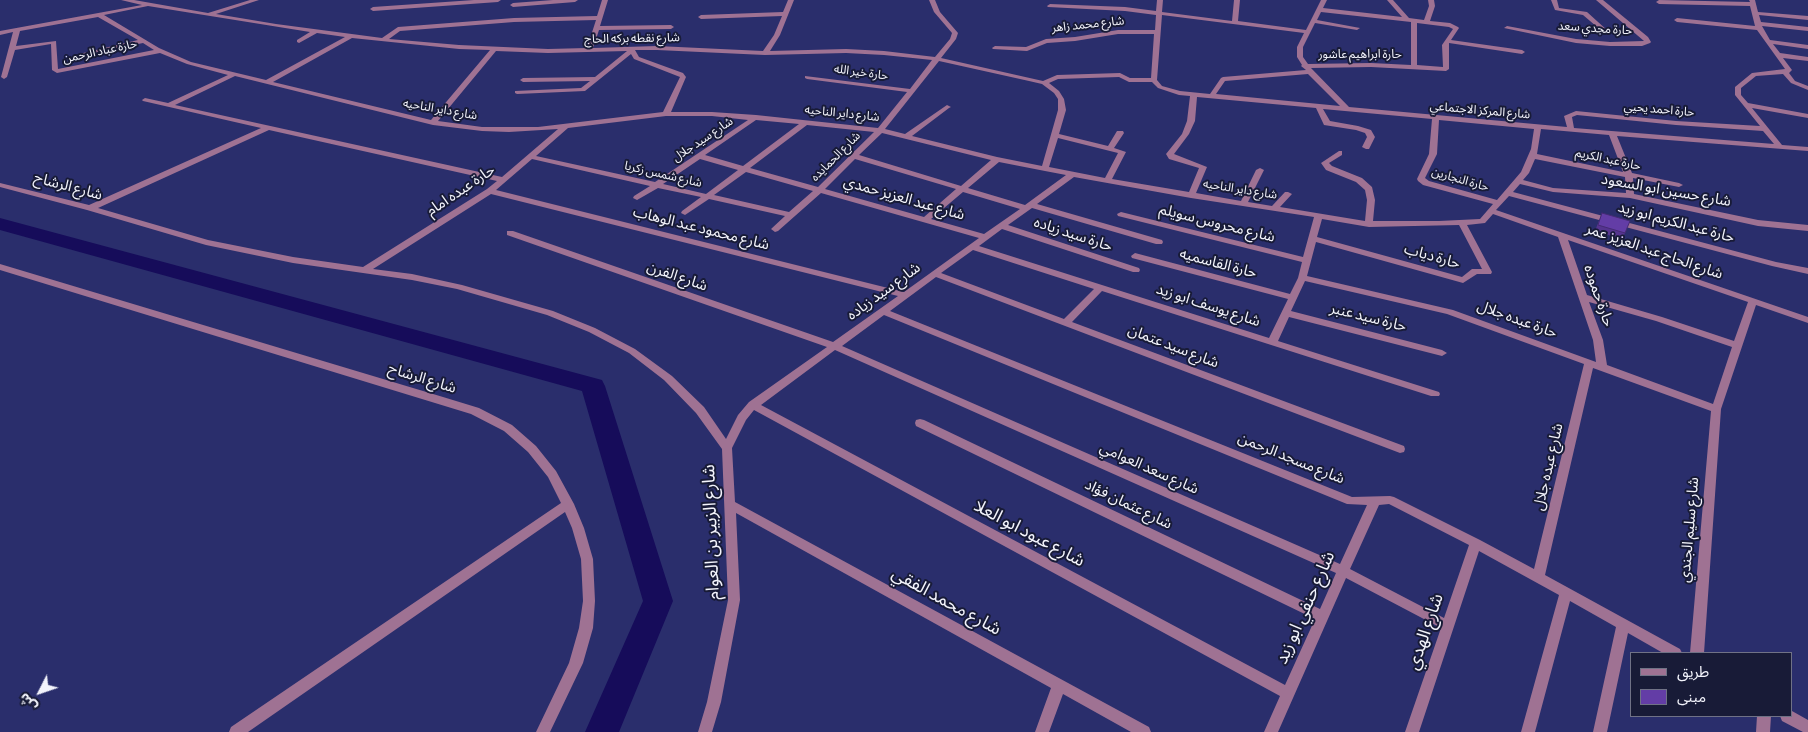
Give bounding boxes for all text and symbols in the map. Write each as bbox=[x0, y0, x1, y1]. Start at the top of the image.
street label: شارع محمد زاهر bbox=[1051, 14, 1125, 36]
street label: حارة مجدي سعد bbox=[1557, 19, 1633, 39]
street label: شارع نقطه بركه الحاج bbox=[584, 31, 680, 47]
street label: حارة عباد الرحمن bbox=[62, 37, 138, 67]
street label: حارة ابراهيم عاشور bbox=[1318, 48, 1402, 62]
street label: حارة خير الله bbox=[833, 62, 889, 84]
street label: شارع داير الناحيه bbox=[402, 96, 478, 124]
street label: شارع المركز الاجتماعي bbox=[1429, 99, 1531, 123]
street label: حارة احمد يحيي bbox=[1623, 100, 1695, 120]
street label: شارع داير الناحيه bbox=[804, 103, 880, 125]
street label: شارع سيد جلال bbox=[670, 114, 736, 166]
street label: شارع الحمايده bbox=[808, 129, 864, 185]
street label: حارة عبد الكريم bbox=[1574, 146, 1642, 174]
street label: شارع شمس زكريا bbox=[623, 159, 703, 191]
street label: حارة عبده امام bbox=[423, 162, 499, 220]
street label: حارة النجارين bbox=[1430, 165, 1490, 195]
street label: شارع الرشاح bbox=[32, 169, 104, 205]
street label: شارع حسين ابو السعود bbox=[1600, 171, 1732, 211]
street label: شارع عبد العزيز حمدي bbox=[841, 173, 967, 225]
street label: شارع داير الناحيه bbox=[1202, 177, 1278, 203]
street label: حارة عبد الكريم ابو زيد bbox=[1616, 199, 1736, 247]
street label: شارع محروس سويلم bbox=[1157, 201, 1277, 247]
street label: شارع محمود عبد الوهاب bbox=[631, 203, 771, 255]
street label: حارة سيد زياده bbox=[1032, 214, 1114, 256]
street label: شارع الحاج عبد العزيز عمر bbox=[1583, 220, 1725, 284]
street label: حارة دياب bbox=[1402, 240, 1462, 274]
street label: حارة القاسميه bbox=[1177, 245, 1259, 283]
street label: شارع الفرن bbox=[644, 258, 710, 296]
street label: شارع سيد زياده bbox=[844, 259, 924, 325]
street label: حارة حموده bbox=[1579, 263, 1617, 329]
street label: شارع يوسف ابو زيد bbox=[1154, 281, 1262, 331]
street label: حارة عبده جلال bbox=[1474, 297, 1560, 343]
street label: حارة سيد عنبر bbox=[1328, 300, 1408, 336]
street label: شارع سيد عتمان bbox=[1125, 321, 1221, 373]
street label: شارع الرشاح bbox=[386, 360, 458, 398]
street label: شارع عبده جلال bbox=[1530, 422, 1568, 512]
street label: شارع مسجد الرحمن bbox=[1235, 429, 1347, 489]
street label: شارع سعد العوامي bbox=[1097, 439, 1201, 499]
street label: شارع الزبير بن العوام bbox=[699, 464, 725, 600]
street label: شارع عثمان فؤاد bbox=[1081, 476, 1175, 534]
street label: شارع سليم الجندي bbox=[1676, 476, 1704, 584]
street label: شارع عبود ابو العلا bbox=[970, 496, 1088, 572]
street label: شارع حنفي ابو زيد bbox=[1271, 548, 1341, 668]
street label: شارع محمد الفقي bbox=[888, 563, 1004, 641]
street label: شارع الهدي bbox=[1403, 591, 1449, 673]
legend bbox=[1630, 652, 1793, 717]
text: طريق bbox=[1677, 663, 1709, 682]
north arrow bbox=[15, 667, 65, 717]
text: مبنى bbox=[1677, 688, 1706, 707]
text: ش bbox=[16, 689, 41, 715]

